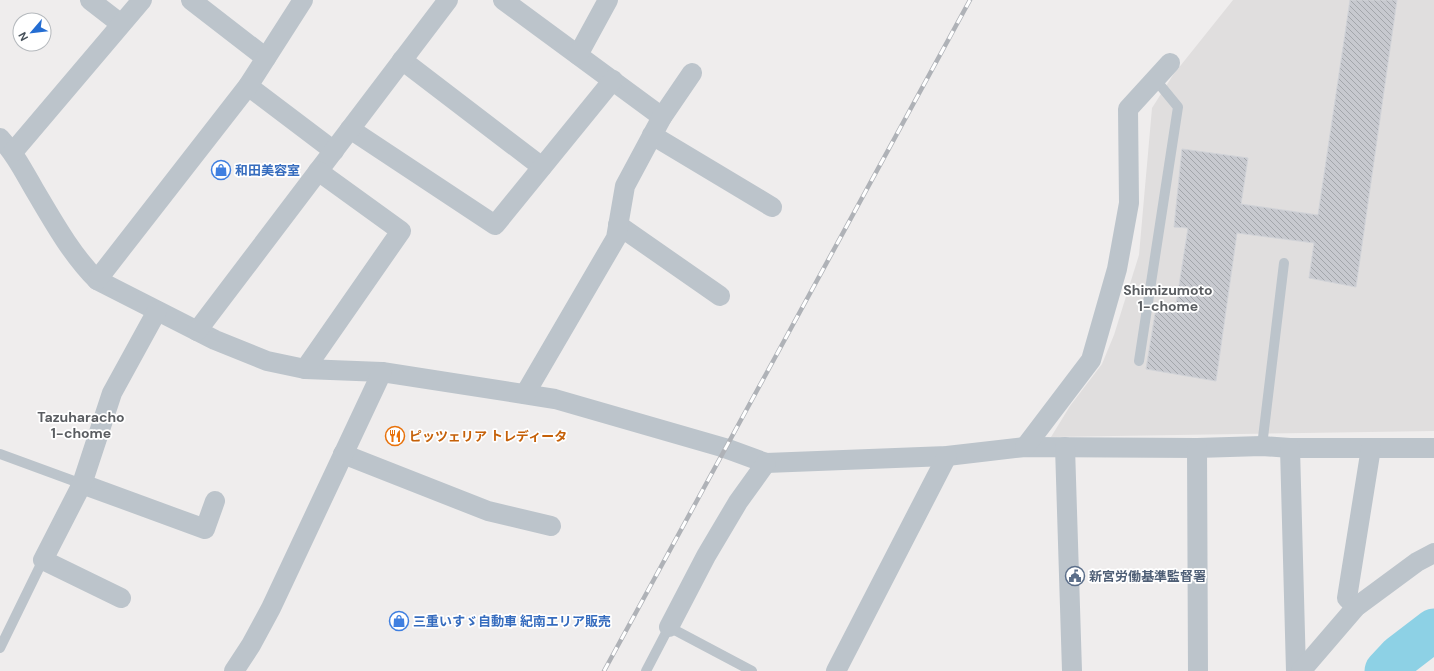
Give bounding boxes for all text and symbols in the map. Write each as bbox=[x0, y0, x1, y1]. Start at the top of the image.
north arrow bbox=[12, 12, 52, 52]
text: N bbox=[15, 30, 31, 44]
shop icon: 和田美容室 bbox=[210, 159, 232, 181]
place label: 和田美容室 bbox=[235, 162, 300, 179]
district label: Shimizumoto 1-chome bbox=[1123, 281, 1213, 315]
district label: Tazuharacho 1-chome bbox=[37, 408, 125, 442]
restaurant icon: ピッツェリア トレディータ bbox=[384, 425, 406, 447]
place label: ピッツェリア トレディータ bbox=[409, 428, 567, 445]
public building icon: 新宮労働基準監督署 bbox=[1064, 565, 1086, 587]
place label: 新宮労働基準監督署 bbox=[1089, 568, 1206, 585]
shop icon: 三重いすゞ自動車 紀南エリア販売 bbox=[388, 610, 410, 632]
place label: 三重いすゞ自動車 紀南エリア販売 bbox=[413, 613, 611, 630]

